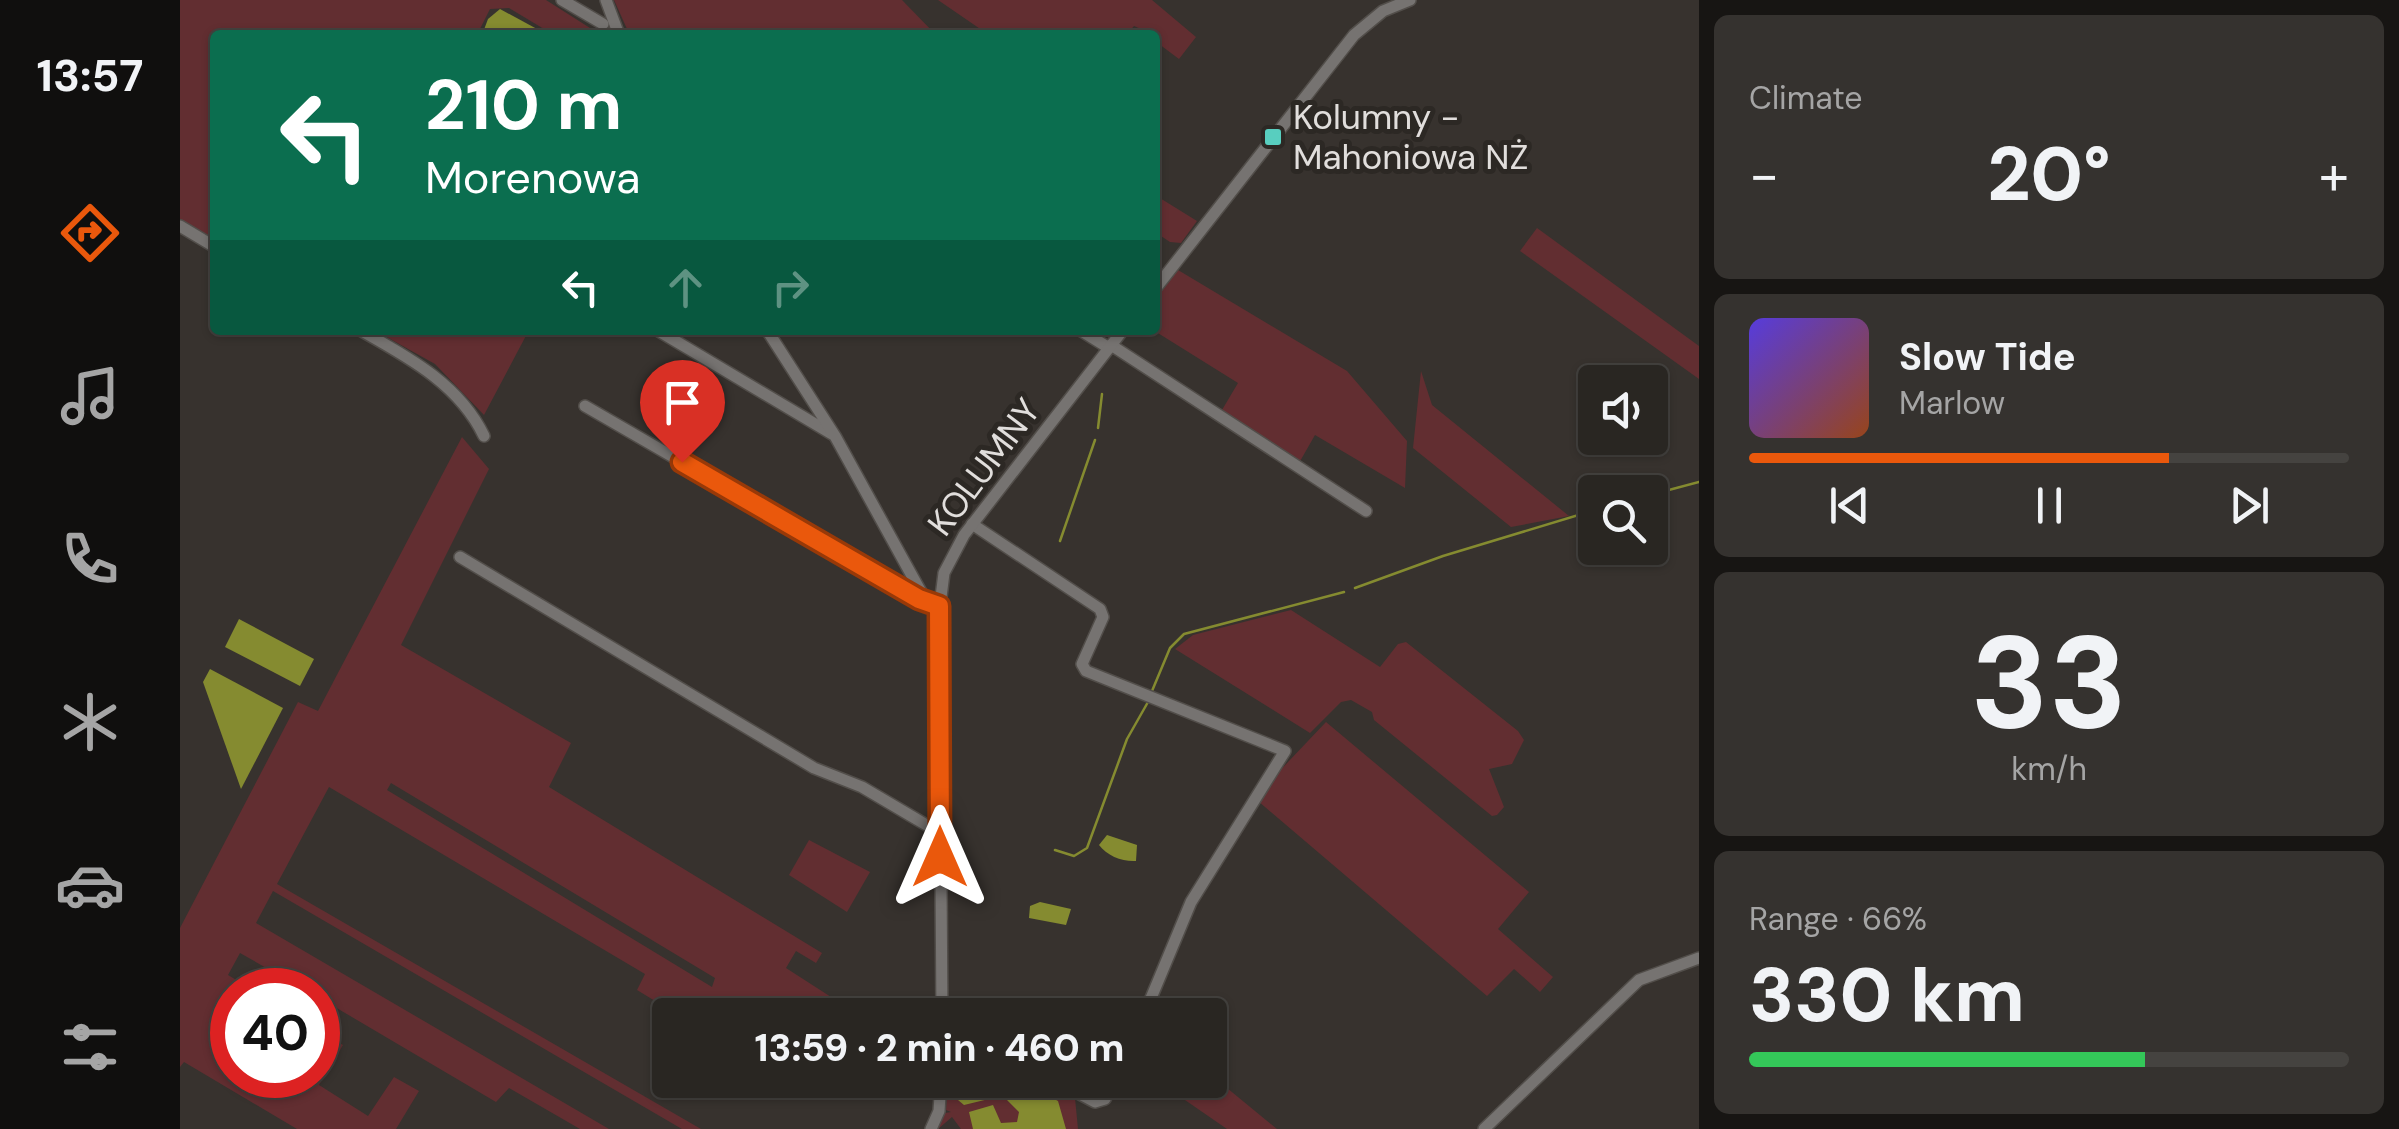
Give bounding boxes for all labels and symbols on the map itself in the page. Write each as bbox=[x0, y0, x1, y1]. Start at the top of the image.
place label: Kolumny - Mahoniowa NŻ bbox=[1293, 94, 1528, 180]
marker: Kolumny - Mahoniowa NŻ bbox=[1262, 126, 1284, 148]
pin bbox=[640, 360, 725, 463]
street label: KOLUMNY bbox=[917, 389, 1051, 545]
position arrow bbox=[888, 805, 992, 909]
speed limit sign: 40 bbox=[210, 968, 340, 1098]

